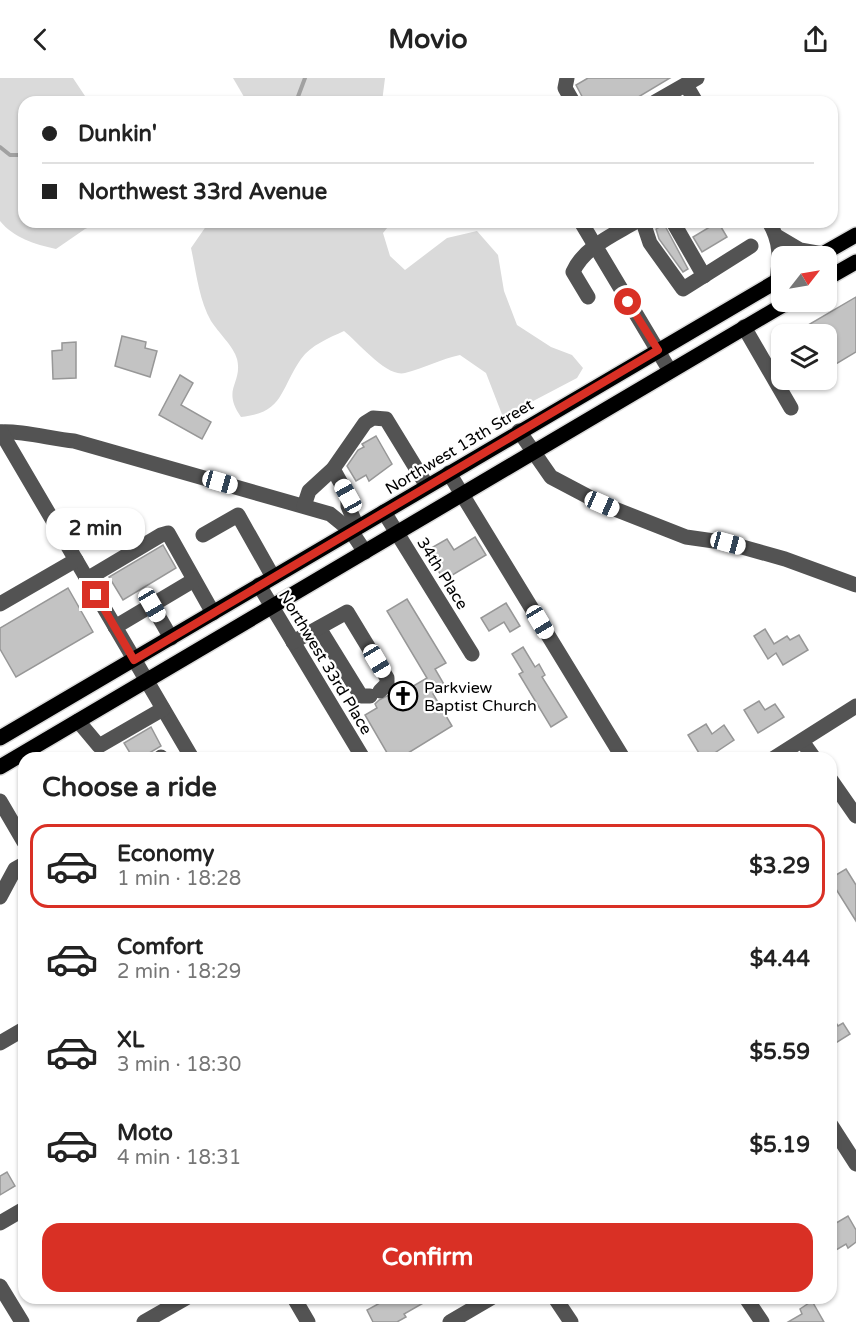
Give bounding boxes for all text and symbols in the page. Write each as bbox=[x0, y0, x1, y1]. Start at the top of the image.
icon: back bbox=[24, 23, 57, 56]
text: Movio bbox=[388, 23, 468, 56]
icon: share bbox=[799, 23, 832, 56]
text: Dunkin' bbox=[78, 121, 157, 147]
text: Northwest 33rd Avenue bbox=[78, 179, 327, 205]
north arrow bbox=[771, 246, 837, 312]
map controls bbox=[771, 246, 837, 390]
route start bbox=[614, 288, 641, 315]
button: layers bbox=[771, 324, 837, 390]
street label: Northwest 13th Street bbox=[382, 395, 537, 499]
car bbox=[200, 468, 240, 496]
car bbox=[331, 476, 365, 516]
car bbox=[582, 488, 622, 520]
callout: 2 min bbox=[46, 508, 146, 550]
text: 2 min bbox=[69, 517, 122, 541]
car bbox=[708, 530, 748, 556]
street label: 34th Place bbox=[412, 534, 472, 613]
route end bbox=[82, 581, 109, 608]
car bbox=[135, 585, 169, 625]
street label: Northwest 33rd Place bbox=[274, 587, 376, 738]
car bbox=[523, 602, 557, 642]
car bbox=[360, 641, 394, 681]
place label: Parkview Baptist Church bbox=[424, 678, 537, 716]
church icon: Parkview Baptist Church bbox=[387, 680, 419, 712]
text: Choose a ride bbox=[42, 771, 217, 804]
icon: car bbox=[45, 839, 99, 893]
text: Economy bbox=[117, 841, 214, 867]
text: $3.29 bbox=[749, 853, 810, 879]
text: 1 min · 18:28 bbox=[117, 867, 241, 891]
icon: car bbox=[45, 932, 99, 986]
text: Comfort bbox=[117, 934, 203, 960]
text: $4.44 bbox=[750, 946, 810, 972]
text: 2 min · 18:29 bbox=[117, 960, 241, 984]
icon: car bbox=[45, 1025, 99, 1079]
text: XL bbox=[117, 1027, 144, 1053]
text: $5.59 bbox=[749, 1039, 810, 1065]
text: 3 min · 18:30 bbox=[117, 1053, 241, 1077]
icon: car bbox=[45, 1118, 99, 1172]
text: Moto bbox=[117, 1120, 173, 1146]
text: $5.19 bbox=[749, 1132, 810, 1158]
text: 4 min · 18:31 bbox=[117, 1146, 241, 1170]
button: Confirm bbox=[42, 1223, 813, 1292]

